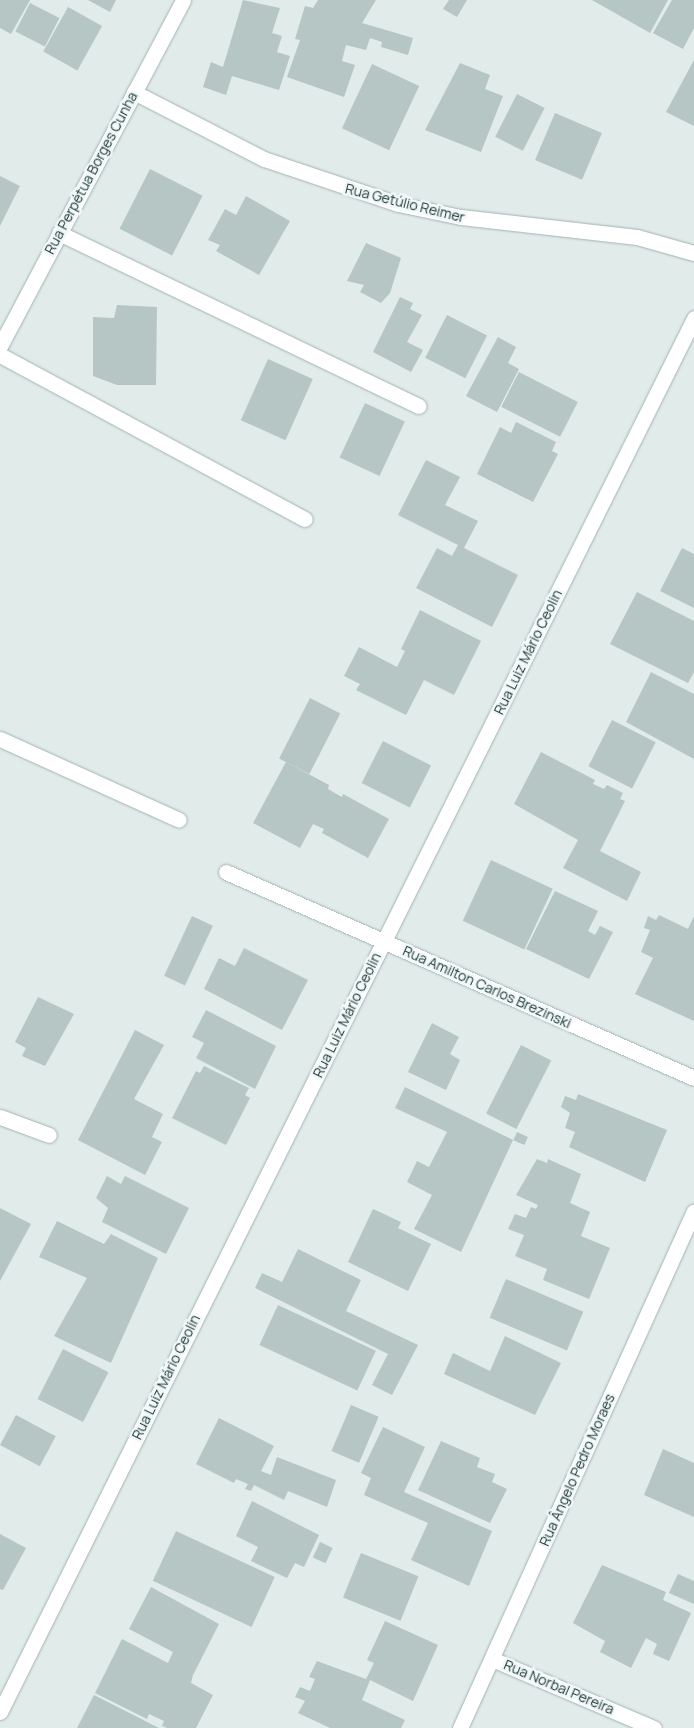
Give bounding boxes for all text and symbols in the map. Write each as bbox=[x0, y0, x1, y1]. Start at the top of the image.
street label: Rua Perpétua Borges Cunha bbox=[41, 89, 141, 257]
street label: Rua Getúlio Reimer bbox=[343, 180, 467, 226]
street label: Rua Luiz Mário Ceolin bbox=[490, 587, 566, 717]
street label: Rua Amilton Carlos Brezinski bbox=[400, 942, 574, 1032]
street label: Rua Luiz Mário Ceolin bbox=[309, 950, 385, 1080]
street label: Rua Luiz Mário Ceolin bbox=[128, 1312, 204, 1442]
street label: Rua Ângelo Pedro Moraes bbox=[536, 1391, 618, 1549]
street label: Rua Norbal Pereira bbox=[501, 1656, 617, 1718]

